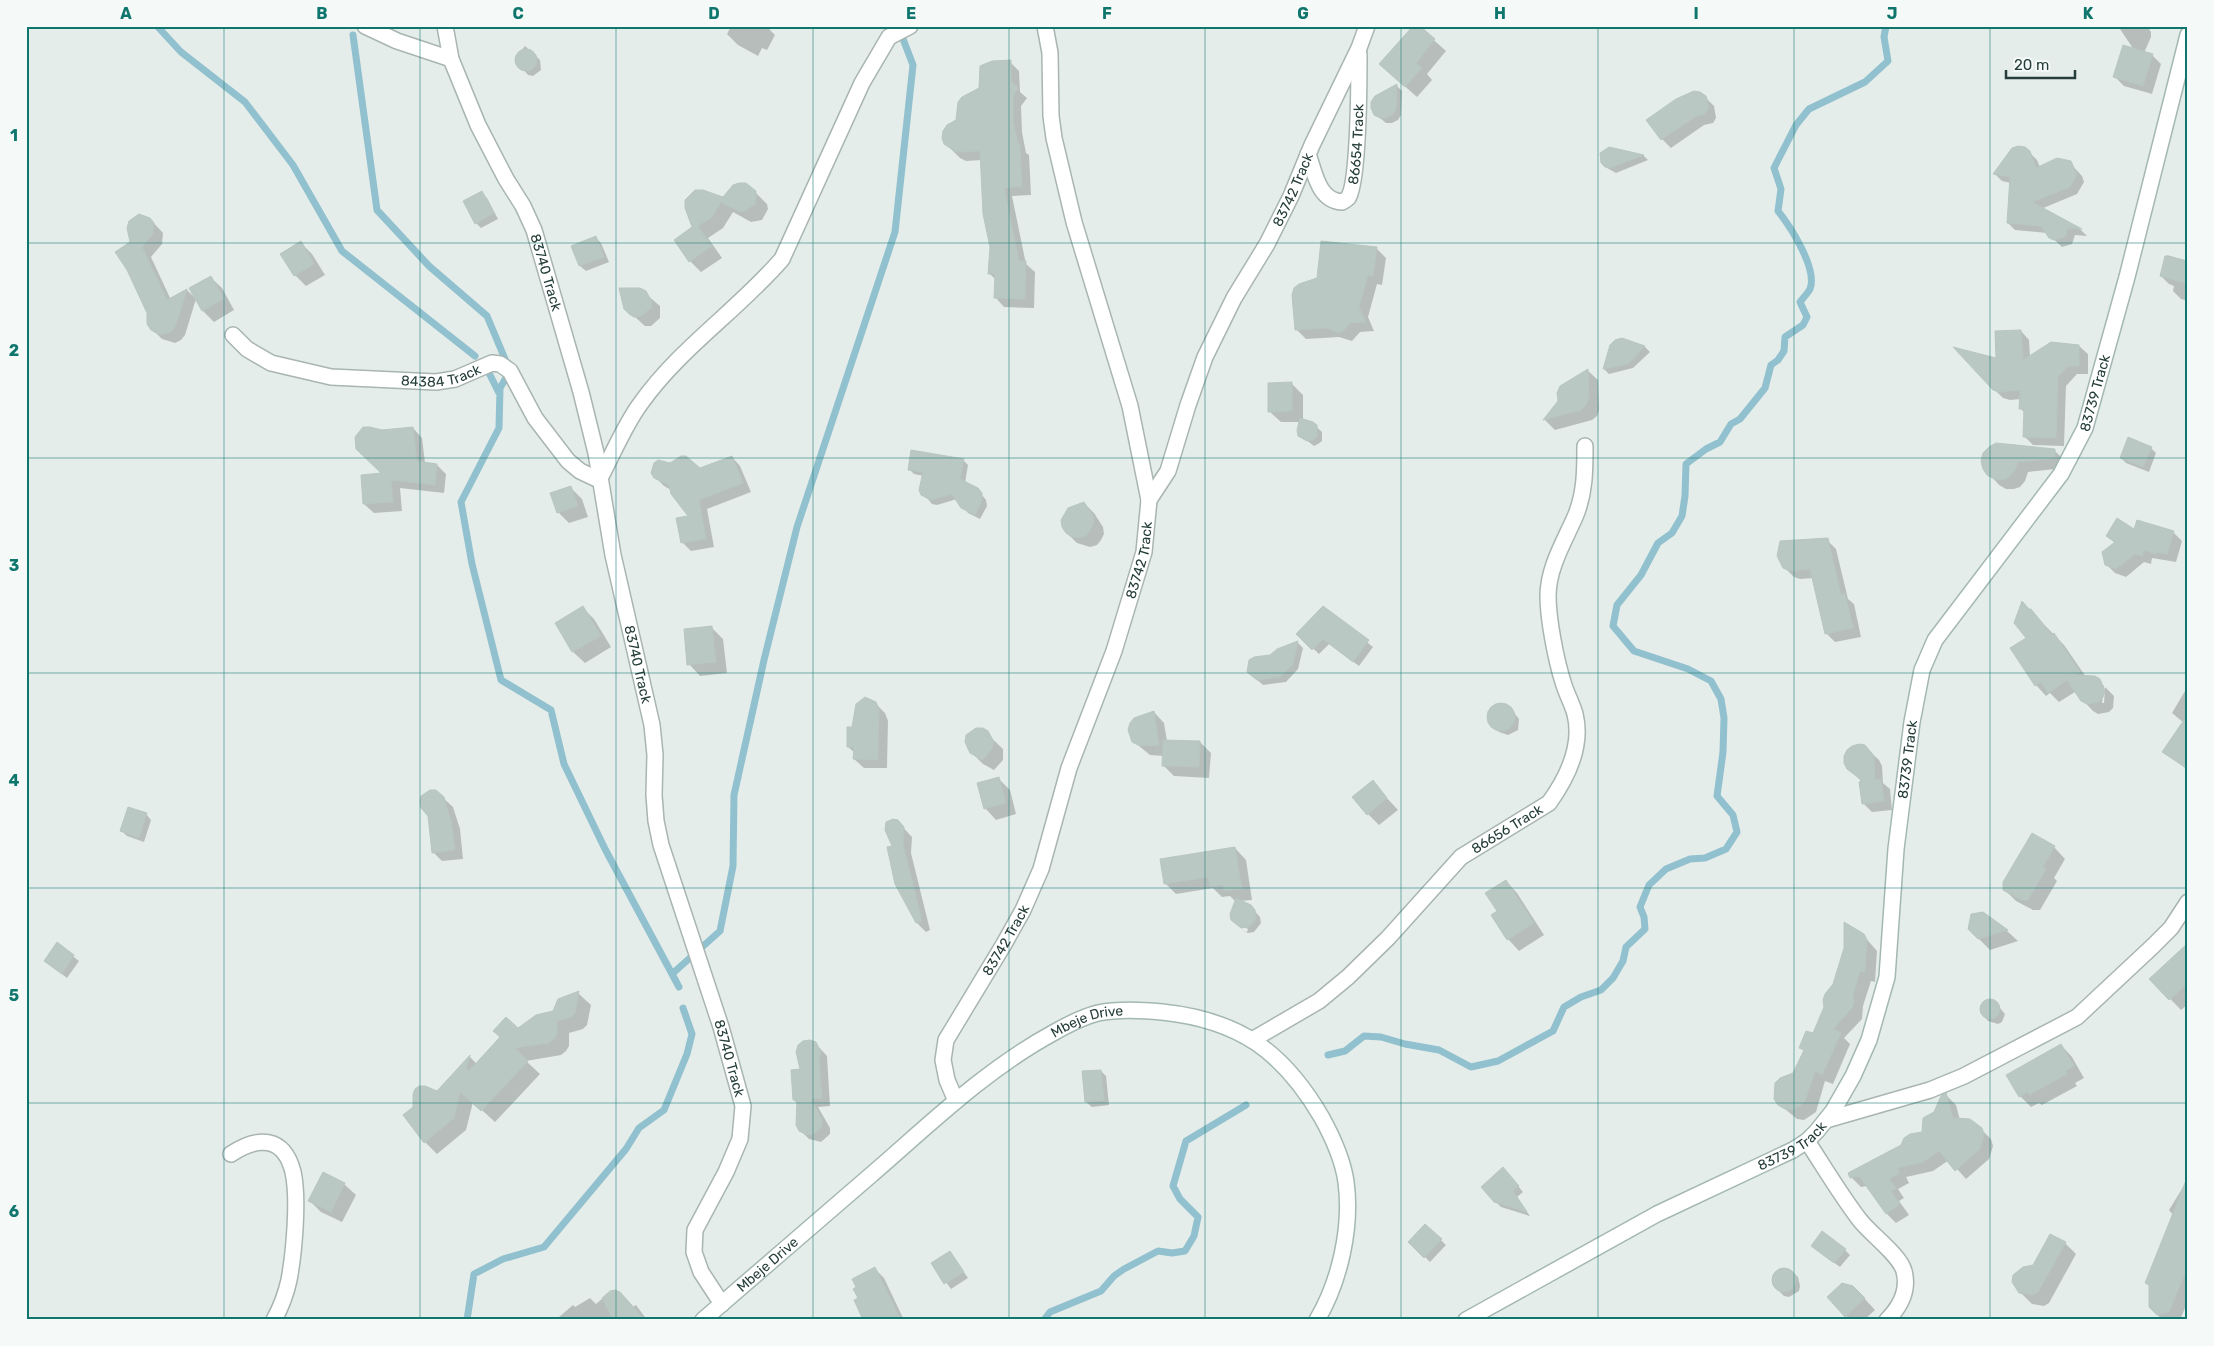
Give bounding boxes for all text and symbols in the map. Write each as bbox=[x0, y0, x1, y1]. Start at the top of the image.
text: A bbox=[120, 4, 132, 23]
text: B bbox=[316, 4, 328, 23]
text: C bbox=[512, 4, 524, 23]
text: D bbox=[708, 4, 720, 23]
text: E bbox=[906, 4, 916, 23]
text: F bbox=[1102, 4, 1112, 23]
text: G bbox=[1297, 4, 1309, 23]
text: H bbox=[1494, 4, 1506, 23]
text: I bbox=[1693, 4, 1699, 23]
text: J bbox=[1887, 4, 1897, 23]
text: K bbox=[2083, 4, 2094, 23]
scale bar bbox=[2006, 48, 2075, 80]
text: 20 m bbox=[2014, 56, 2049, 74]
street label: 86654 Track bbox=[1344, 103, 1367, 186]
text: 1 bbox=[10, 126, 18, 145]
street label: 83742 Track bbox=[1269, 149, 1317, 229]
street label: 83740 Track bbox=[527, 232, 566, 314]
text: 2 bbox=[9, 341, 19, 360]
street label: 83739 Track bbox=[2076, 352, 2114, 433]
street label: 84384 Track bbox=[401, 360, 484, 390]
street label: 83742 Track bbox=[1122, 520, 1155, 601]
text: 3 bbox=[9, 556, 19, 575]
street label: 83740 Track bbox=[621, 624, 655, 706]
street label: 83739 Track bbox=[1894, 718, 1921, 800]
text: 4 bbox=[9, 771, 20, 790]
street label: 86656 Track bbox=[1468, 800, 1546, 857]
street label: 83742 Track bbox=[979, 901, 1033, 978]
text: 5 bbox=[9, 986, 19, 1005]
street label: Mbeje Drive bbox=[1048, 1002, 1124, 1041]
street label: 83740 Track bbox=[711, 1017, 749, 1099]
street label: 83739 Track bbox=[1755, 1117, 1830, 1174]
text: 6 bbox=[9, 1202, 19, 1221]
street label: Mbeje Drive bbox=[733, 1233, 802, 1295]

